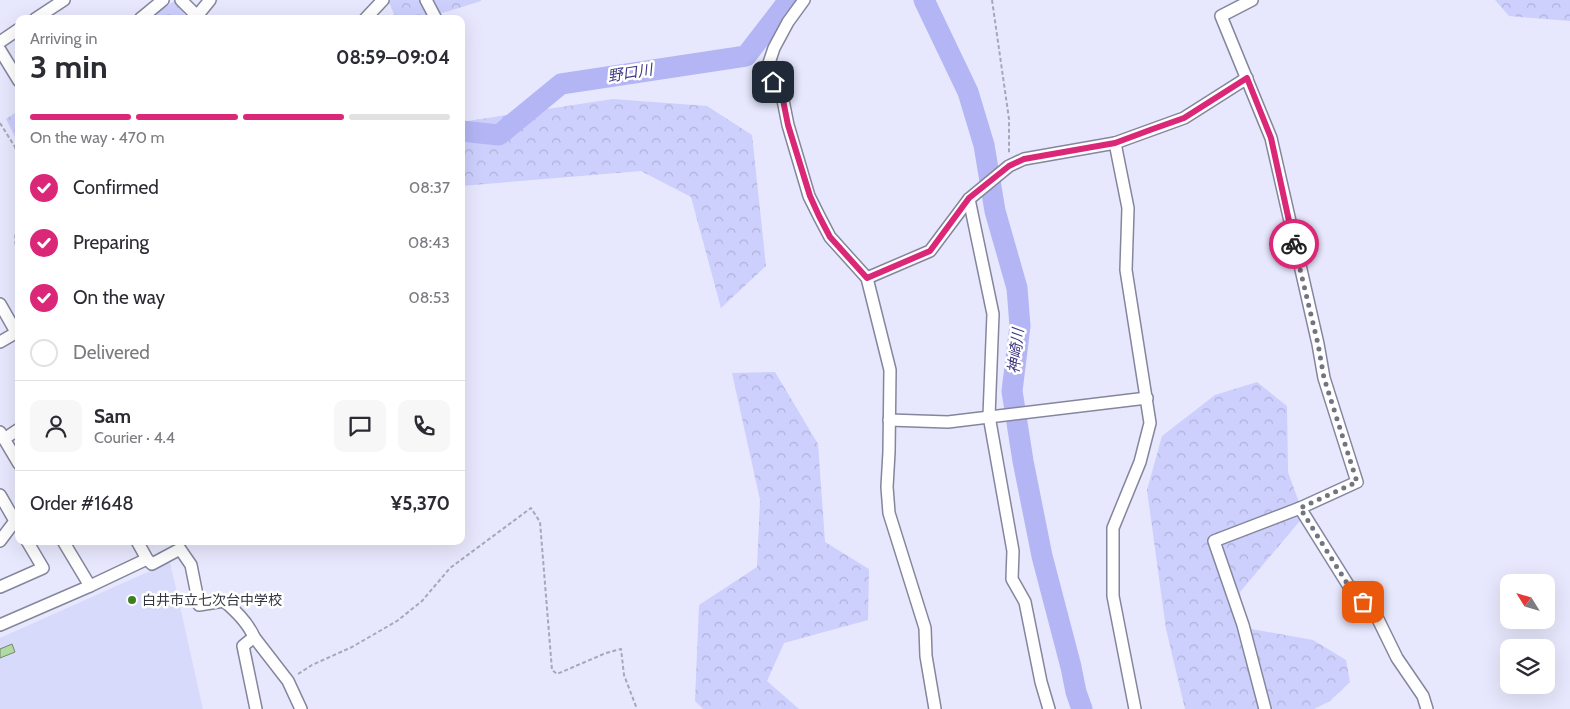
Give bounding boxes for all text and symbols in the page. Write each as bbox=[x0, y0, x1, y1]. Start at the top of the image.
text: Arriving in bbox=[30, 29, 97, 48]
text: 08:59–09:04 bbox=[336, 46, 450, 69]
text: 3 min bbox=[30, 47, 108, 86]
water label: 野口川 bbox=[606, 60, 656, 85]
pin bbox=[752, 61, 794, 103]
icon: home bbox=[759, 68, 787, 96]
text: On the way · 470 m bbox=[30, 128, 165, 147]
icon: check bbox=[30, 174, 58, 202]
text: Confirmed bbox=[73, 176, 159, 199]
text: 08:37 bbox=[409, 178, 450, 197]
courier bbox=[1269, 219, 1319, 269]
icon: check bbox=[30, 229, 58, 257]
icon: bike bbox=[1280, 230, 1308, 258]
text: Preparing bbox=[73, 231, 149, 254]
text: 08:43 bbox=[408, 233, 450, 252]
icon: check bbox=[30, 284, 58, 312]
text: On the way bbox=[73, 286, 165, 309]
text: 08:53 bbox=[408, 288, 450, 307]
water label: 神崎川 bbox=[1005, 326, 1028, 374]
text: Delivered bbox=[73, 341, 150, 364]
button: person bbox=[30, 400, 82, 452]
button: chat bbox=[334, 400, 386, 452]
button: phone bbox=[398, 400, 450, 452]
text: Sam bbox=[94, 405, 131, 428]
text: Courier · 4.4 bbox=[94, 428, 175, 447]
text: Order #1648 bbox=[30, 492, 134, 515]
text: ¥5,370 bbox=[391, 492, 450, 515]
north arrow bbox=[1500, 574, 1555, 629]
map controls bbox=[1500, 574, 1555, 694]
pin bbox=[1342, 581, 1384, 623]
icon: bag bbox=[1349, 588, 1377, 616]
place label: 白井市立七次台中学校 bbox=[142, 591, 282, 609]
marker: 白井市立七次台中学校 bbox=[126, 594, 138, 606]
button: layers bbox=[1500, 639, 1555, 694]

